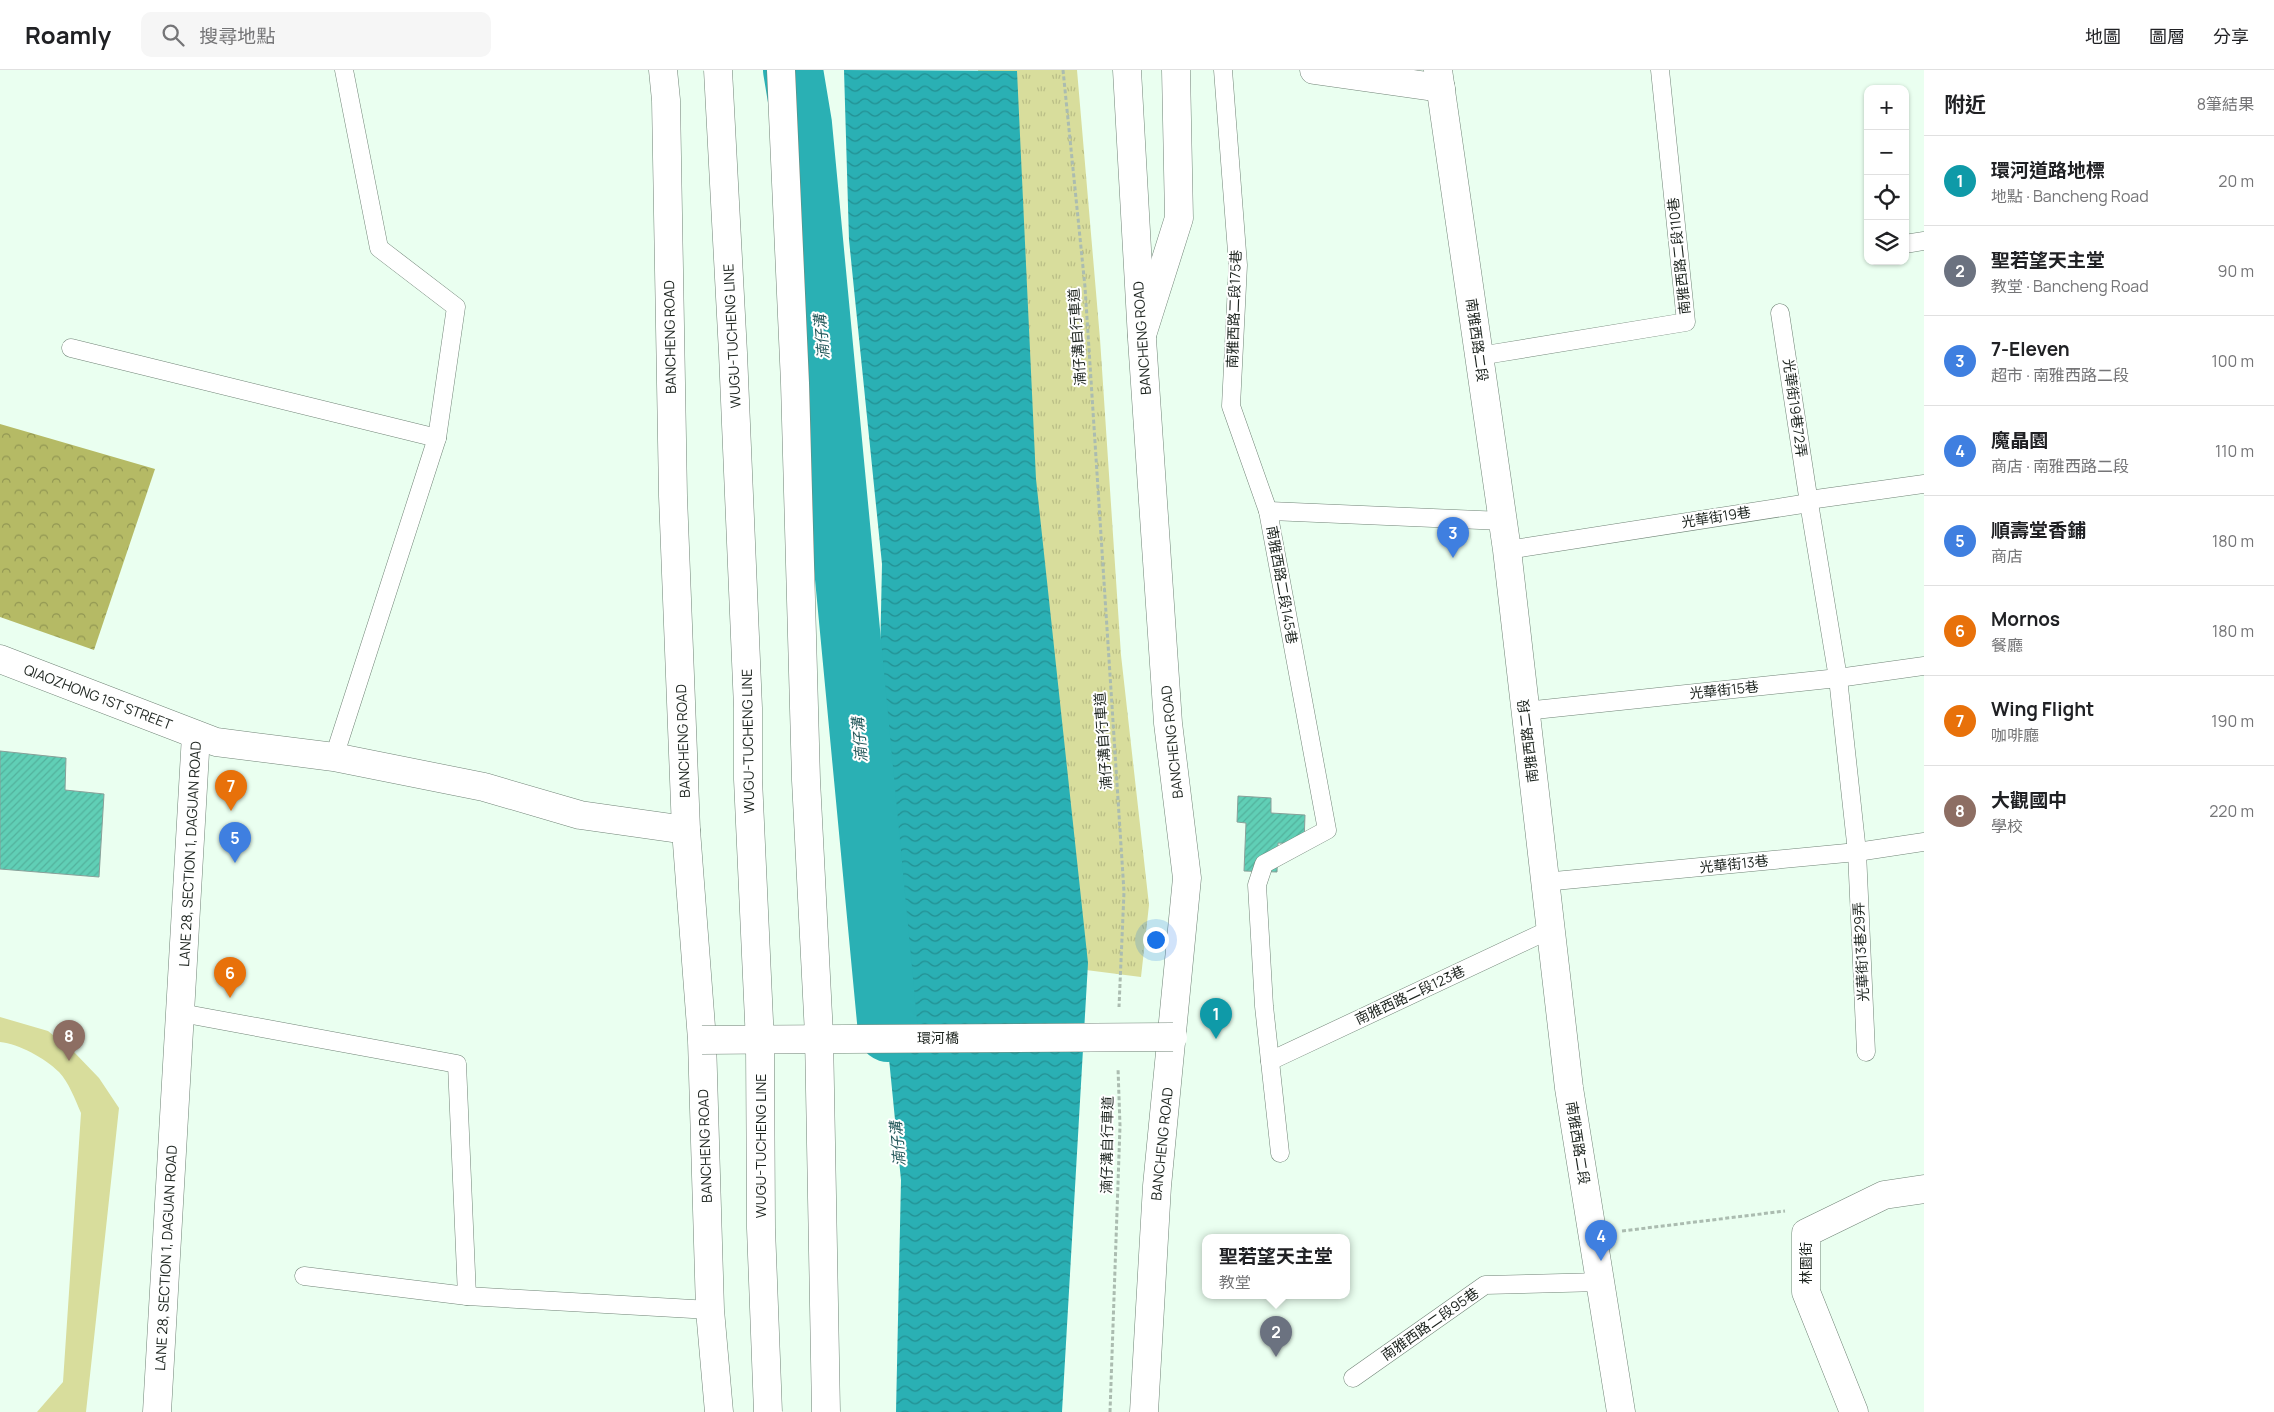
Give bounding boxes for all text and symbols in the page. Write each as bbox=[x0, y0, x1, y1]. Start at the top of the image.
search box bbox=[141, 12, 491, 57]
text: Roamly bbox=[25, 18, 111, 51]
icon: search bbox=[159, 21, 187, 49]
text: 搜尋地點 bbox=[199, 23, 275, 49]
text: 地圖 bbox=[2085, 24, 2121, 48]
text: 圖層 bbox=[2149, 24, 2185, 48]
text: 分享 bbox=[2213, 24, 2249, 48]
map controls bbox=[1864, 85, 1909, 265]
button: + bbox=[1864, 85, 1909, 130]
text: 附近 bbox=[1944, 90, 1986, 118]
text: 8筆結果 bbox=[2197, 93, 2254, 115]
button: − bbox=[1864, 130, 1909, 175]
text: 環河道路地標 bbox=[1991, 157, 2105, 183]
text: 1 bbox=[1956, 170, 1964, 192]
text: 20 m bbox=[2218, 170, 2254, 192]
button: locate bbox=[1864, 175, 1909, 220]
text: 地點 · Bancheng Road bbox=[1991, 185, 2149, 207]
street label: 南雅西路二段110巷 bbox=[1663, 197, 1694, 315]
button: layers bbox=[1864, 220, 1909, 265]
text: 聖若望天主堂 bbox=[1991, 247, 2105, 273]
street label: 南雅西路二段175巷 bbox=[1222, 249, 1245, 369]
text: 2 bbox=[1955, 260, 1965, 282]
text: 90 m bbox=[2218, 260, 2254, 282]
street label: WUGU-TUCHENG LINE bbox=[718, 263, 745, 409]
text: 教堂 · Bancheng Road bbox=[1991, 275, 2149, 297]
street label: BANCHENG ROAD bbox=[659, 280, 680, 394]
street label: BANCHENG ROAD bbox=[1128, 281, 1155, 395]
street label: 湳仔溝自行車道 bbox=[1064, 287, 1089, 387]
street label: 南雅西路二段 bbox=[1462, 297, 1493, 383]
water label: 湳仔溝 bbox=[809, 312, 834, 360]
text: 7-Eleven bbox=[1991, 336, 2070, 362]
text: 3 bbox=[1955, 350, 1965, 372]
text: 100 m bbox=[2211, 350, 2254, 372]
street label: 光華街19巷72弄 bbox=[1779, 358, 1812, 458]
text: 超市 · 南雅西路二段 bbox=[1991, 364, 2129, 386]
text: 魔晶園 bbox=[1991, 427, 2048, 453]
text: 4 bbox=[1955, 440, 1965, 462]
text: 110 m bbox=[2215, 440, 2254, 462]
text: 商店 · 南雅西路二段 bbox=[1991, 455, 2129, 477]
street label: 光華街19巷 bbox=[1680, 502, 1752, 531]
pin: 3 bbox=[1437, 517, 1469, 558]
text: 順壽堂香鋪 bbox=[1991, 517, 2086, 543]
street label: 南雅西路二段145巷 bbox=[1263, 524, 1302, 646]
text: 5 bbox=[1955, 530, 1965, 552]
text: 180 m bbox=[2212, 530, 2254, 552]
text: 商店 bbox=[1991, 545, 2023, 567]
text: Mornos bbox=[1991, 606, 2060, 632]
text: 6 bbox=[1955, 620, 1965, 642]
text: 180 m bbox=[2212, 620, 2254, 642]
text: 餐廳 bbox=[1991, 634, 2023, 656]
street label: QIAOZHONG 1ST STREET bbox=[21, 659, 176, 734]
street label: WUGU-TUCHENG LINE bbox=[737, 669, 758, 813]
street label: 光華街15巷 bbox=[1688, 676, 1760, 703]
street label: BANCHENG ROAD bbox=[671, 684, 694, 798]
street label: BANCHENG ROAD bbox=[1156, 684, 1187, 800]
street label: 湳仔溝自行車道 bbox=[1090, 691, 1115, 791]
text: Wing Flight bbox=[1991, 696, 2094, 722]
street label: 南雅西路二段 bbox=[1513, 698, 1542, 784]
text: 7 bbox=[1956, 710, 1964, 732]
text: 190 m bbox=[2211, 710, 2254, 732]
water label: 湳仔溝 bbox=[847, 715, 872, 763]
text: 咖啡廳 bbox=[1991, 724, 2039, 746]
street label: LANE 28, SECTION 1, DAGUAN ROAD bbox=[174, 741, 205, 967]
pin: 7 bbox=[215, 770, 247, 811]
text: 大觀國中 bbox=[1991, 787, 2067, 813]
text: 8 bbox=[1955, 800, 1965, 822]
text: 220 m bbox=[2209, 800, 2254, 822]
text: 學校 bbox=[1991, 815, 2023, 837]
pin: 5 bbox=[219, 822, 251, 863]
street label: 光華街13巷 bbox=[1699, 850, 1769, 877]
street label: 光華街13巷29弄 bbox=[1848, 902, 1873, 1002]
your location bbox=[1143, 927, 1169, 953]
pin: 6 bbox=[214, 957, 246, 998]
street label: 南雅西路二段123巷 bbox=[1352, 961, 1468, 1028]
pin: 1 bbox=[1200, 998, 1232, 1039]
pin: 8 bbox=[53, 1020, 85, 1061]
street label: 環河橋 bbox=[917, 1028, 959, 1047]
street label: WUGU-TUCHENG LINE bbox=[751, 1074, 770, 1218]
street label: BANCHENG ROAD bbox=[1146, 1086, 1177, 1202]
street label: BANCHENG ROAD bbox=[693, 1089, 716, 1203]
street label: 湳仔溝自行車道 bbox=[1096, 1096, 1117, 1194]
street label: 南雅西路二段 bbox=[1563, 1100, 1594, 1186]
water label: 湳仔溝 bbox=[885, 1119, 910, 1167]
street label: LANE 28, SECTION 1, DAGUAN ROAD bbox=[150, 1145, 181, 1371]
pin: 4 bbox=[1585, 1220, 1617, 1261]
popup bbox=[1202, 1234, 1350, 1299]
street label: 林園街 bbox=[1796, 1242, 1815, 1284]
text: 聖若望天主堂 bbox=[1219, 1243, 1333, 1269]
text: 教堂 bbox=[1219, 1271, 1251, 1293]
street label: 南雅西路二段95巷 bbox=[1377, 1283, 1482, 1364]
pin: 2 bbox=[1260, 1316, 1292, 1357]

